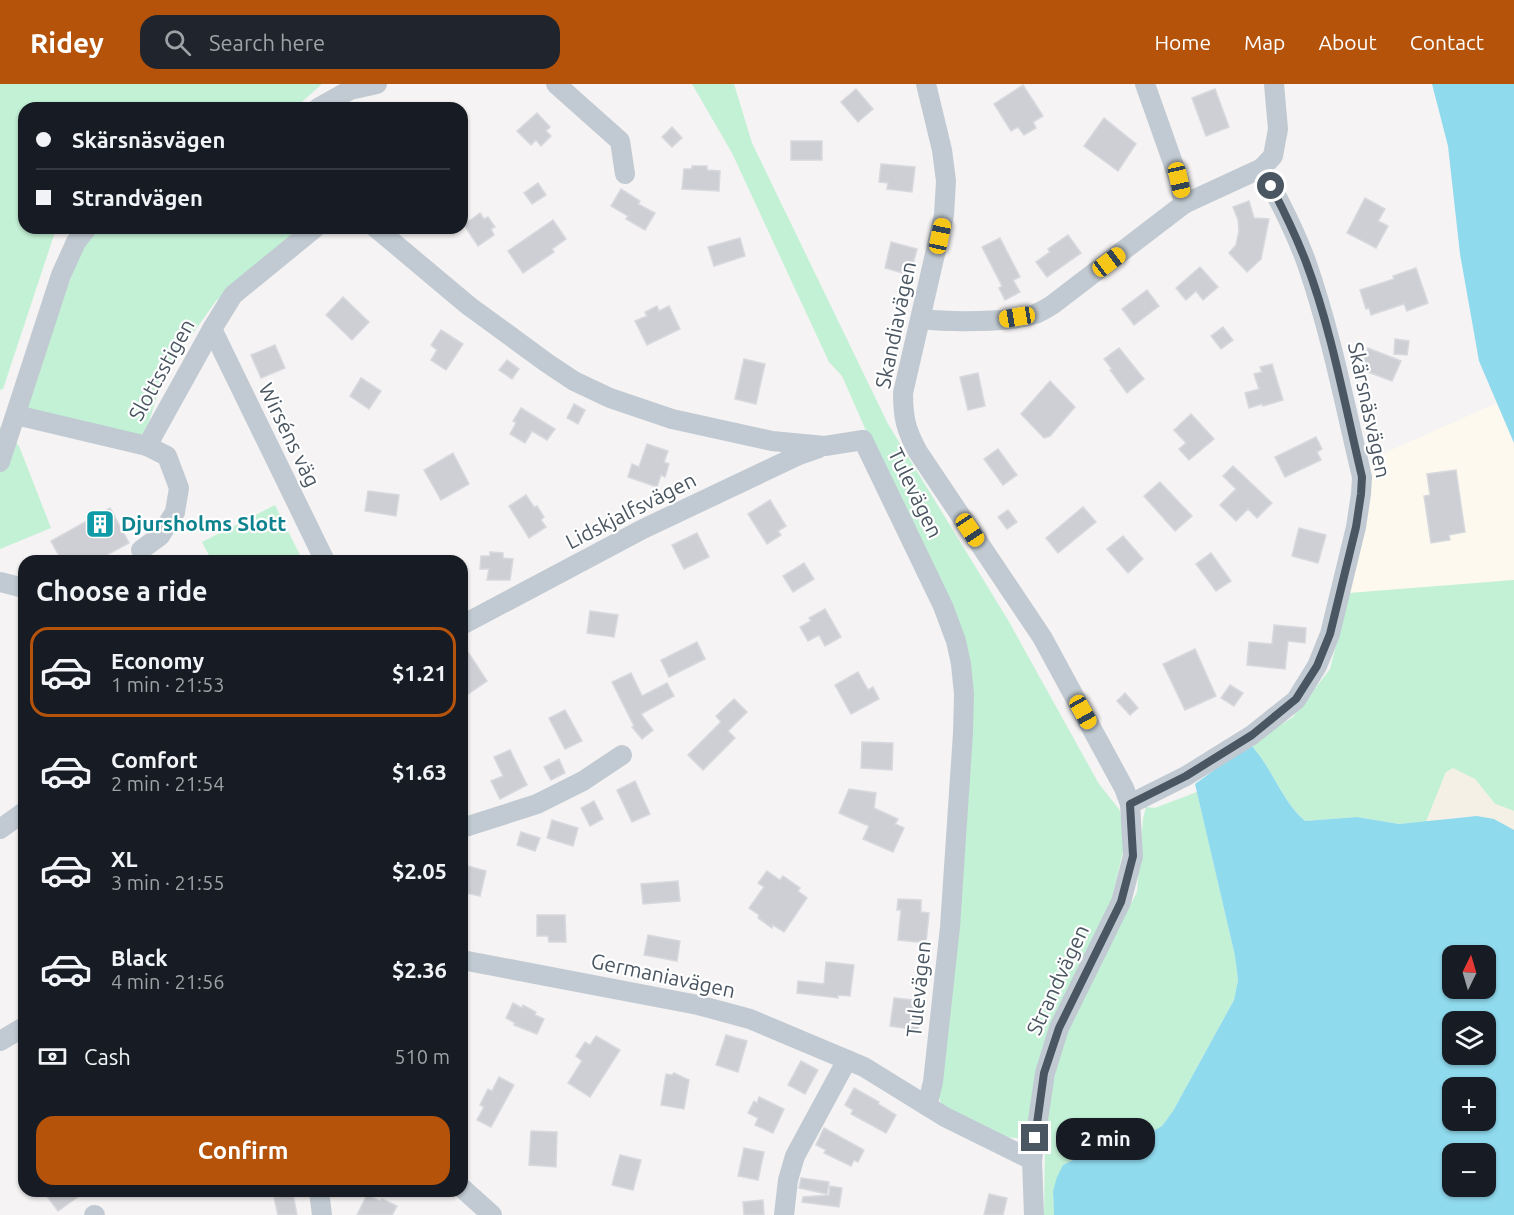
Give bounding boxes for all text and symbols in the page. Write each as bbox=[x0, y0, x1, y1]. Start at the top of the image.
search box bbox=[140, 15, 560, 69]
icon: search bbox=[161, 26, 194, 59]
text: Ridey bbox=[30, 27, 104, 58]
text: Search here bbox=[209, 30, 325, 55]
text: Home bbox=[1154, 30, 1211, 54]
text: Map bbox=[1244, 30, 1285, 54]
text: About bbox=[1318, 30, 1377, 54]
text: Contact bbox=[1410, 30, 1484, 54]
text: Skärsnäsvägen bbox=[72, 127, 225, 152]
car bbox=[1166, 160, 1192, 200]
route start bbox=[1257, 172, 1284, 199]
text: Strandvägen bbox=[72, 185, 203, 210]
car bbox=[927, 217, 953, 255]
car bbox=[1089, 244, 1129, 280]
street label: Skandiavägen bbox=[870, 259, 920, 390]
car bbox=[998, 305, 1036, 329]
street label: Slottsstigen bbox=[123, 314, 199, 425]
street label: Skärsnäsvägen bbox=[1344, 340, 1396, 480]
street label: Wirséns väg bbox=[254, 379, 325, 490]
street label: Tulevägen bbox=[884, 444, 948, 541]
street label: Lidskjalfsvägen bbox=[561, 467, 700, 553]
building icon: Djursholms Slott bbox=[84, 508, 116, 540]
car bbox=[952, 510, 988, 550]
place label: Djursholms Slott bbox=[121, 511, 286, 535]
text: Choose a ride bbox=[36, 576, 208, 606]
icon: car bbox=[39, 645, 93, 699]
text: Economy bbox=[111, 648, 204, 673]
text: $1.21 bbox=[392, 660, 447, 685]
text: 1 min · 21:53 bbox=[111, 673, 225, 696]
car bbox=[1066, 692, 1100, 732]
icon: car bbox=[39, 744, 93, 798]
text: Comfort bbox=[111, 747, 198, 772]
text: $1.63 bbox=[392, 759, 447, 784]
text: 2 min · 21:54 bbox=[111, 772, 225, 795]
icon: car bbox=[39, 843, 93, 897]
text: XL bbox=[111, 846, 138, 871]
text: $2.05 bbox=[392, 858, 447, 883]
text: 3 min · 21:55 bbox=[111, 871, 225, 894]
street label: Strandvägen bbox=[1021, 921, 1093, 1039]
street label: Tulevägen bbox=[901, 939, 935, 1038]
icon: car bbox=[39, 942, 93, 996]
text: Black bbox=[111, 945, 168, 970]
north arrow bbox=[1442, 945, 1496, 999]
map controls bbox=[1442, 945, 1496, 1197]
street label: Germaniavägen bbox=[589, 948, 738, 1002]
text: $2.36 bbox=[392, 957, 447, 982]
text: 4 min · 21:56 bbox=[111, 970, 225, 993]
button: layers bbox=[1442, 1011, 1496, 1065]
icon: cash bbox=[36, 1040, 69, 1073]
text: Cash bbox=[84, 1044, 131, 1069]
text: 510 m bbox=[394, 1045, 450, 1068]
button: + bbox=[1442, 1077, 1496, 1131]
button: Confirm bbox=[36, 1116, 450, 1185]
callout: 2 min bbox=[1056, 1117, 1155, 1159]
route end bbox=[1021, 1124, 1048, 1151]
text: 2 min bbox=[1080, 1127, 1131, 1150]
button: − bbox=[1442, 1143, 1496, 1197]

